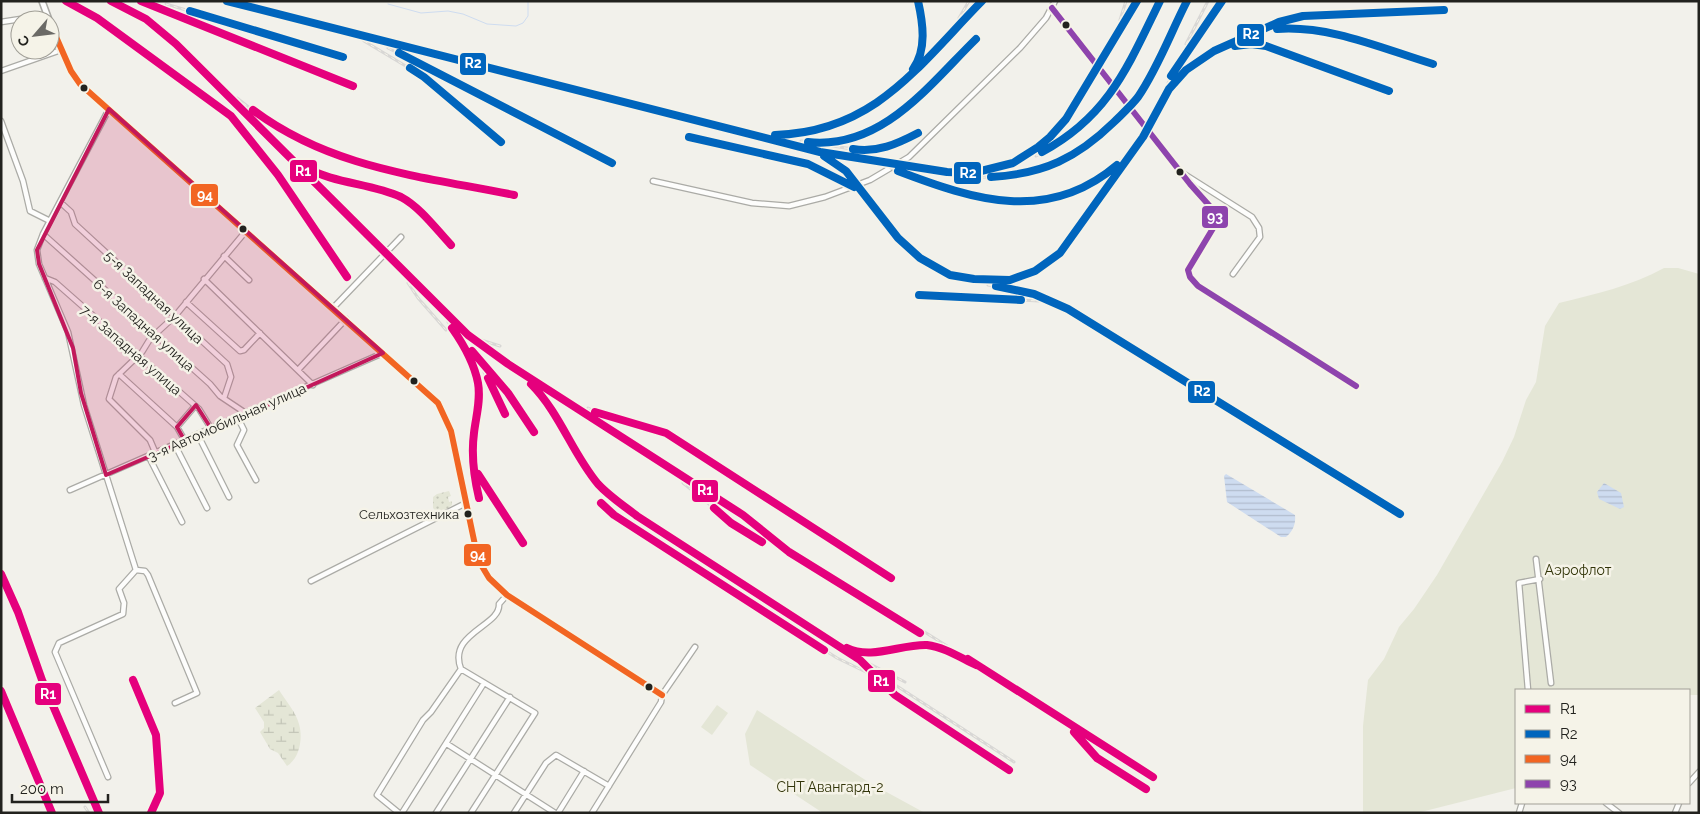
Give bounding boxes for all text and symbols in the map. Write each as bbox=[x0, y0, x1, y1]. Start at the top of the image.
north arrow bbox=[10, 10, 60, 60]
unlabelled marker bbox=[1061, 20, 1071, 30]
line badge: R2 bbox=[1236, 23, 1265, 47]
text: R2 bbox=[1242, 26, 1260, 42]
text: С bbox=[14, 33, 33, 49]
line badge: R2 bbox=[459, 52, 487, 76]
text: R2 bbox=[464, 55, 482, 71]
unlabelled marker bbox=[79, 83, 89, 93]
line badge: R1 bbox=[289, 159, 318, 183]
line badge: R2 bbox=[953, 161, 982, 185]
text: R1 bbox=[295, 163, 311, 179]
text: R2 bbox=[959, 165, 977, 181]
unlabelled marker bbox=[1175, 167, 1185, 177]
line badge: 94 bbox=[190, 183, 219, 207]
text: 94 bbox=[197, 187, 213, 203]
line badge: 93 bbox=[1201, 205, 1229, 229]
text: 93 bbox=[1207, 209, 1223, 225]
unlabelled marker bbox=[238, 224, 248, 234]
street label: 5-я Западная улица bbox=[101, 247, 207, 347]
street label: 6-я Западная улица bbox=[90, 276, 198, 374]
street label: 7-я Западная улица bbox=[77, 302, 185, 398]
unlabelled marker bbox=[409, 376, 419, 386]
street label: 3-я Автомобильная улица bbox=[145, 380, 309, 464]
line badge: R2 bbox=[1187, 380, 1216, 404]
text: R2 bbox=[1193, 383, 1211, 399]
line badge: R1 bbox=[691, 479, 719, 503]
text: R1 bbox=[697, 482, 713, 498]
place label: Сельхозтехника bbox=[359, 507, 459, 522]
marker: Сельхозтехника bbox=[463, 509, 473, 519]
line badge: 94 bbox=[463, 543, 492, 567]
text: 94 bbox=[470, 547, 486, 563]
park label: Аэрофлот bbox=[1545, 562, 1612, 578]
line badge: R1 bbox=[867, 669, 896, 693]
text: R1 bbox=[873, 673, 889, 689]
line badge: R1 bbox=[34, 682, 62, 706]
unlabelled marker bbox=[644, 682, 654, 692]
text: R1 bbox=[40, 686, 56, 702]
legend bbox=[1515, 689, 1690, 804]
text: R1 bbox=[1560, 700, 1577, 718]
text: R2 bbox=[1560, 725, 1578, 743]
text: 94 bbox=[1560, 750, 1577, 768]
scale bar bbox=[12, 772, 109, 804]
text: 93 bbox=[1560, 775, 1577, 793]
park label: СНТ Авангард-2 bbox=[776, 779, 884, 795]
text: 200 m bbox=[20, 780, 64, 798]

